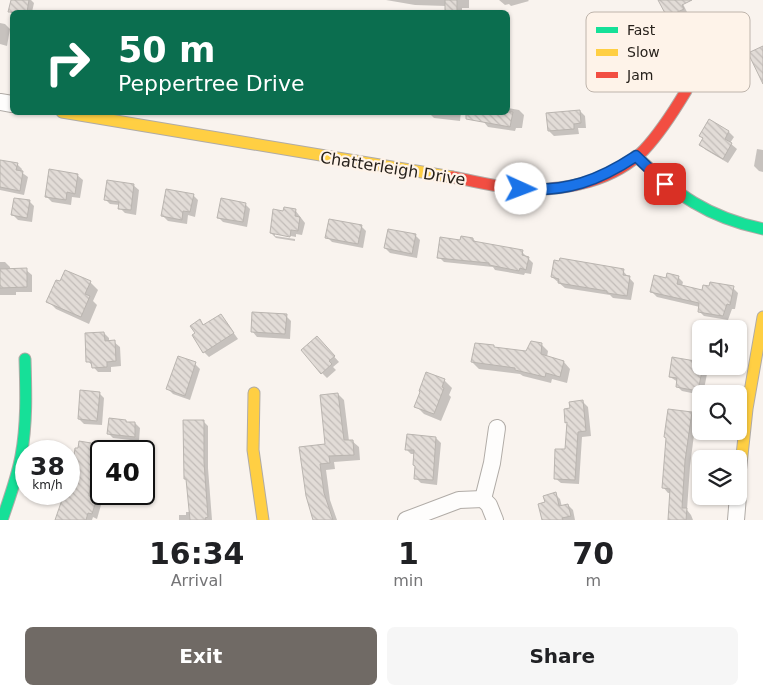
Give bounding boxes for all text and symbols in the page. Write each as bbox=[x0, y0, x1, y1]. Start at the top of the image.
legend bbox=[586, 12, 750, 92]
text: Fast bbox=[627, 22, 656, 38]
icon: right bbox=[35, 30, 100, 95]
text: 50 m bbox=[118, 30, 215, 70]
text: Slow bbox=[627, 44, 660, 60]
text: Jam bbox=[626, 67, 653, 83]
text: Peppertree Drive bbox=[118, 71, 304, 96]
street label: Chatterleigh Drive bbox=[319, 148, 467, 189]
position arrow bbox=[494, 162, 546, 214]
pin bbox=[644, 163, 686, 205]
icon: arrive bbox=[651, 170, 679, 198]
map controls bbox=[692, 320, 747, 505]
button: sound bbox=[692, 320, 747, 375]
button: search bbox=[692, 385, 747, 440]
speed limit sign: 40 bbox=[90, 440, 155, 505]
button: layers bbox=[692, 450, 747, 505]
text: 38 bbox=[30, 452, 65, 481]
text: km/h bbox=[32, 478, 63, 492]
text: 16:34 bbox=[149, 536, 244, 571]
text: 1 bbox=[398, 536, 419, 571]
text: 70 bbox=[572, 536, 614, 571]
text: Arrival bbox=[171, 571, 223, 590]
text: min bbox=[393, 571, 423, 590]
text: m bbox=[585, 571, 601, 590]
button: Exit bbox=[25, 627, 377, 685]
button: Share bbox=[387, 627, 738, 685]

